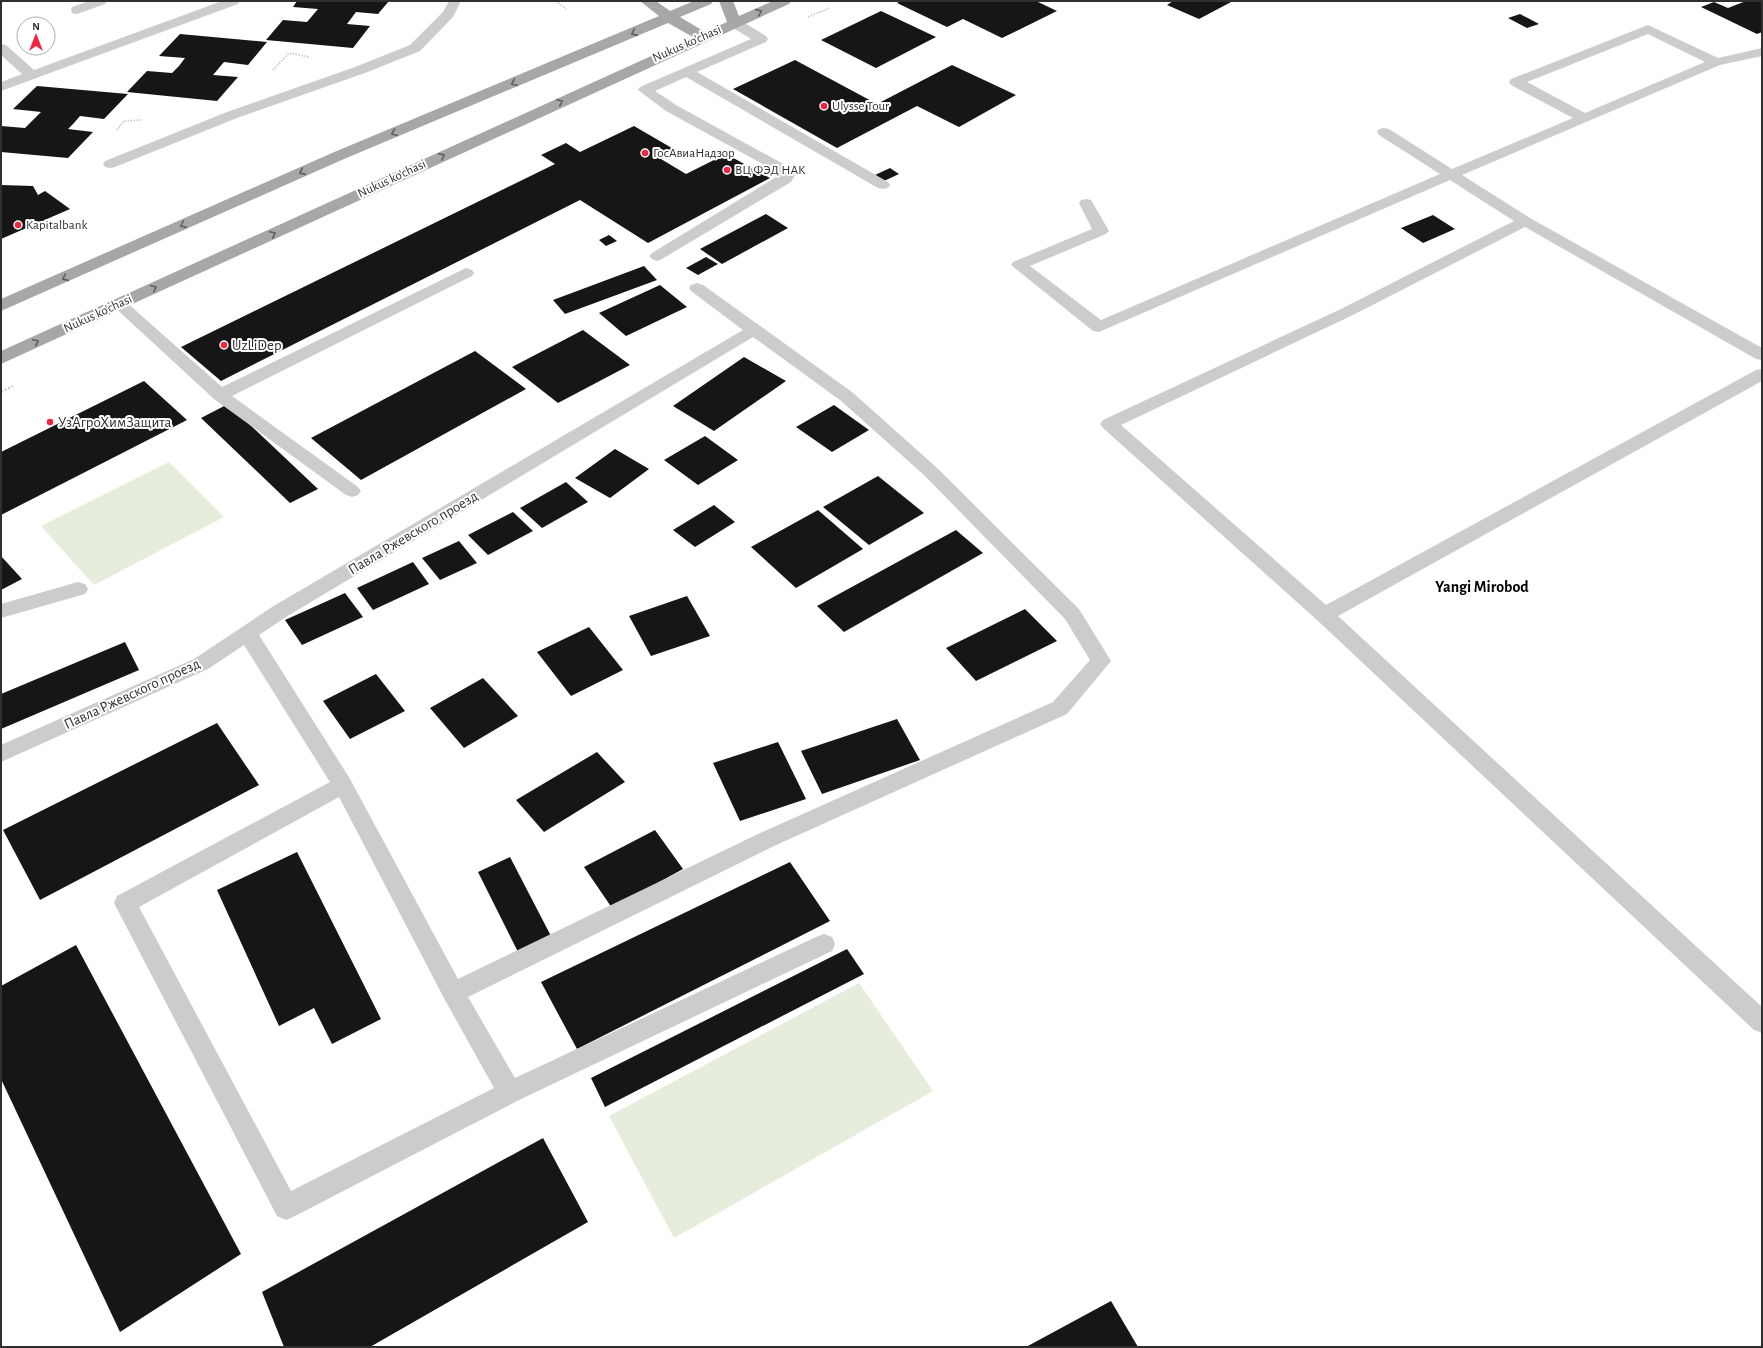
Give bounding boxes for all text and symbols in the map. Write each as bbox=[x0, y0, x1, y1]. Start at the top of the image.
one-way arrow bbox=[755, 9, 763, 17]
north arrow bbox=[16, 16, 56, 56]
text: N bbox=[32, 21, 40, 32]
street label: Nukus ko'chasi bbox=[651, 23, 723, 65]
one-way arrow bbox=[630, 28, 638, 36]
one-way arrow bbox=[510, 78, 518, 86]
one-way arrow bbox=[556, 99, 563, 107]
place label: Ulysse Tour bbox=[832, 100, 890, 113]
marker: Ulysse Tour bbox=[819, 101, 829, 111]
one-way arrow bbox=[390, 128, 398, 136]
place label: ГосАвиаНадзор bbox=[653, 147, 735, 160]
marker: ГосАвиаНадзор bbox=[640, 148, 650, 158]
one-way arrow bbox=[437, 153, 445, 161]
street label: Nukus ko'chasi bbox=[356, 158, 428, 200]
place label: ВЦ ФЭД НАК bbox=[735, 164, 806, 177]
marker: ВЦ ФЭД НАК bbox=[722, 165, 732, 175]
one-way arrow bbox=[299, 167, 307, 175]
place label: Kapitalbank bbox=[26, 219, 87, 232]
marker: Kapitalbank bbox=[13, 220, 23, 230]
one-way arrow bbox=[180, 220, 188, 228]
one-way arrow bbox=[268, 231, 276, 239]
one-way arrow bbox=[61, 273, 69, 281]
one-way arrow bbox=[150, 285, 158, 293]
street label: Nukus ko'chasi bbox=[62, 293, 134, 335]
place label: UzLiDep bbox=[232, 338, 282, 353]
one-way arrow bbox=[32, 339, 40, 347]
marker: UzLiDep bbox=[219, 340, 229, 350]
place label: УзАгроХимЗащита bbox=[58, 415, 172, 430]
marker: УзАгроХимЗащита bbox=[45, 417, 55, 427]
street label: Павла Ржевского проезд bbox=[346, 488, 480, 578]
district label: Yangi Mirobod bbox=[1435, 579, 1529, 595]
street label: Павла Ржевского проезд bbox=[62, 656, 202, 732]

